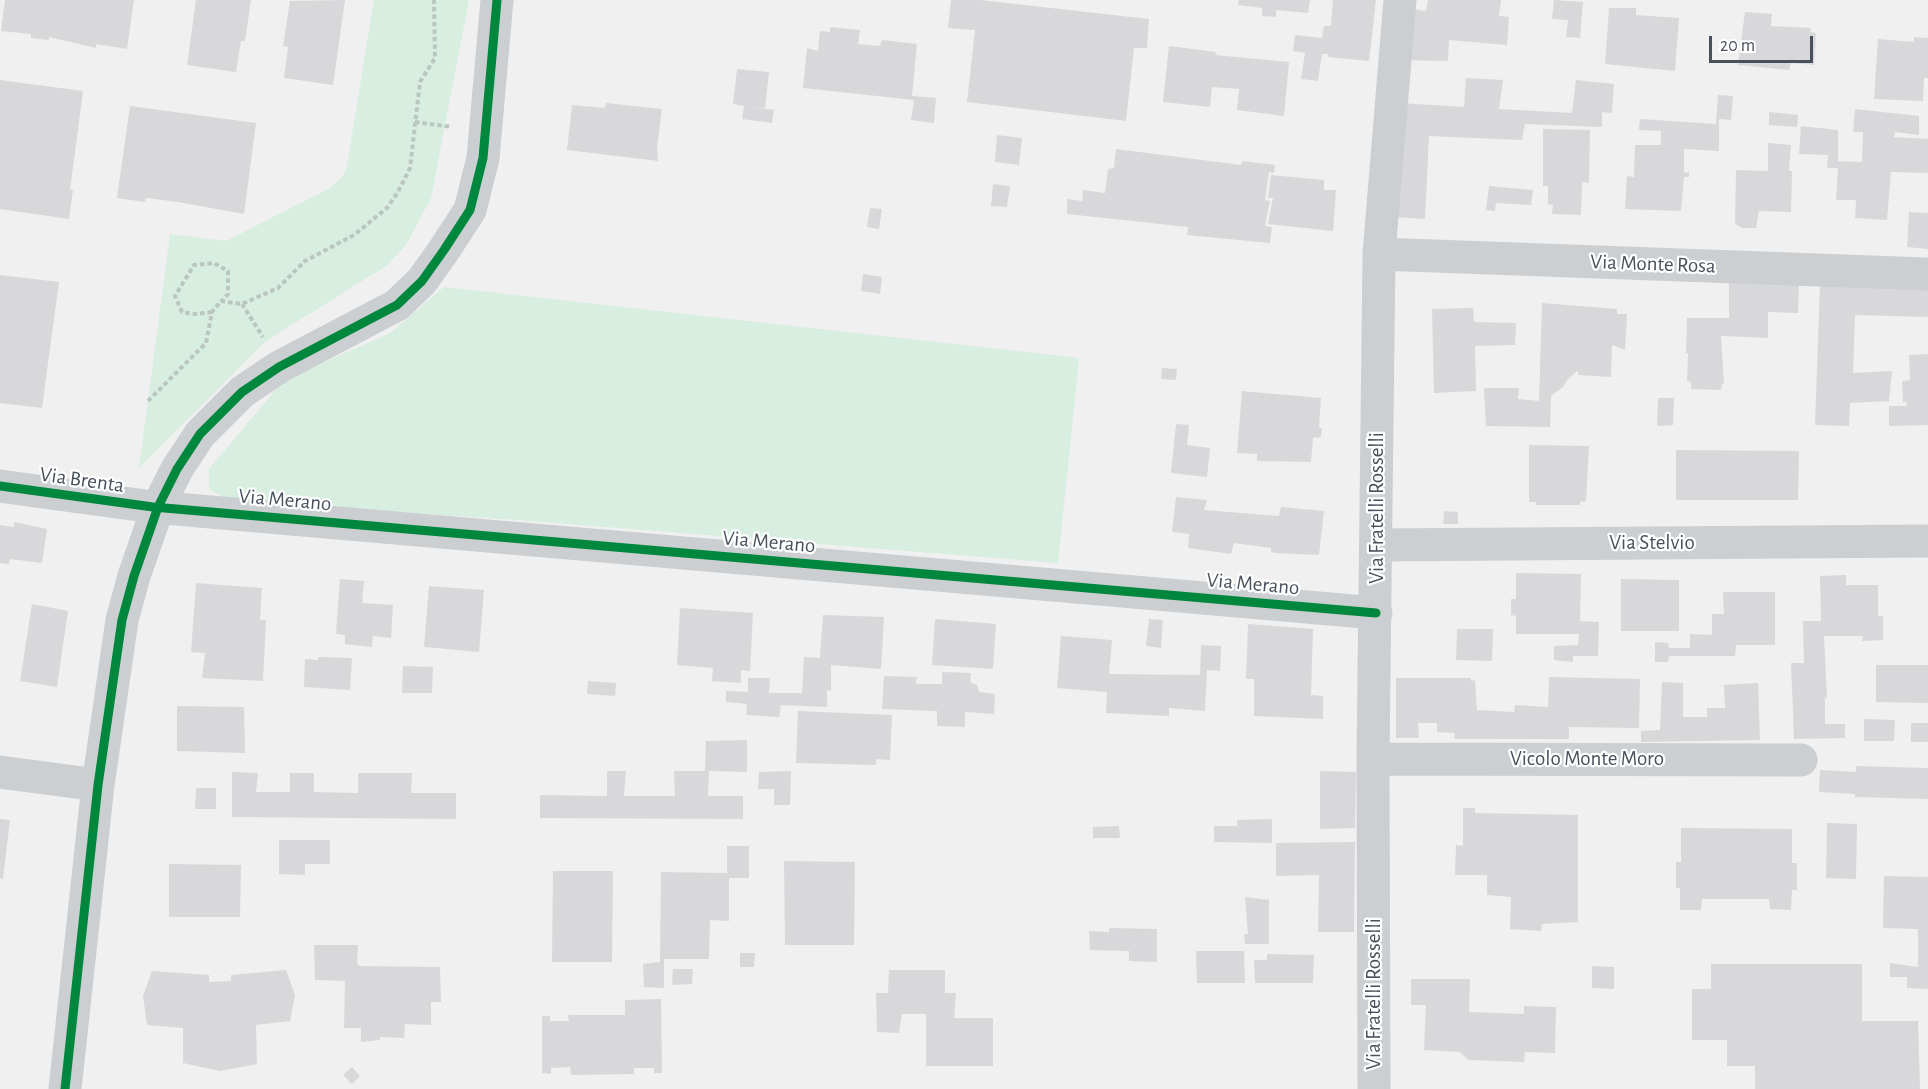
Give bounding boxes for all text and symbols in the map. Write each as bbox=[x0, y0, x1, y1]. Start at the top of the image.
scale bar bbox=[1712, 24, 1816, 62]
text: 20 m bbox=[1720, 37, 1755, 55]
street label: Via Monte Rosa bbox=[1590, 249, 1716, 279]
street label: Via Fratelli Rosselli bbox=[1364, 432, 1390, 584]
street label: Via Brenta bbox=[38, 462, 126, 498]
street label: Via Merano bbox=[238, 483, 332, 517]
street label: Via Merano bbox=[722, 525, 816, 559]
street label: Via Stelvio bbox=[1609, 530, 1695, 556]
street label: Via Merano bbox=[1206, 567, 1300, 601]
street label: Vicolo Monte Moro bbox=[1510, 746, 1664, 772]
street label: Via Fratelli Rosselli bbox=[1361, 918, 1387, 1070]

